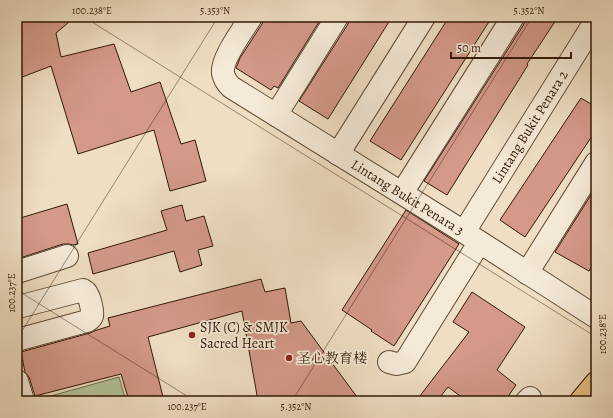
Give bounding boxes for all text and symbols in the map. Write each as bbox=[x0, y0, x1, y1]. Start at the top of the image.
text: 100.238°E bbox=[72, 4, 112, 17]
text: 5.353°N bbox=[200, 4, 230, 17]
text: 5.352°N bbox=[514, 4, 544, 17]
scale bar bbox=[451, 34, 571, 60]
text: 50 m bbox=[457, 40, 481, 56]
street label: Lintang Bukit Penara 2 bbox=[487, 66, 573, 187]
street label: Lintang Bukit Penara 3 bbox=[347, 155, 468, 240]
text: 100.237°E bbox=[5, 273, 18, 313]
text: 100.238°E bbox=[596, 314, 609, 354]
place label: SJK (C) & SMJK Sacred Heart bbox=[200, 318, 288, 353]
marker: SJK (C) & SMJK Sacred Heart bbox=[187, 330, 197, 340]
place label: 圣心教育楼 bbox=[297, 349, 367, 368]
marker: 圣心教育楼 bbox=[284, 353, 294, 363]
text: 100.237°E bbox=[167, 400, 207, 413]
text: 5.352°N bbox=[281, 400, 311, 413]

